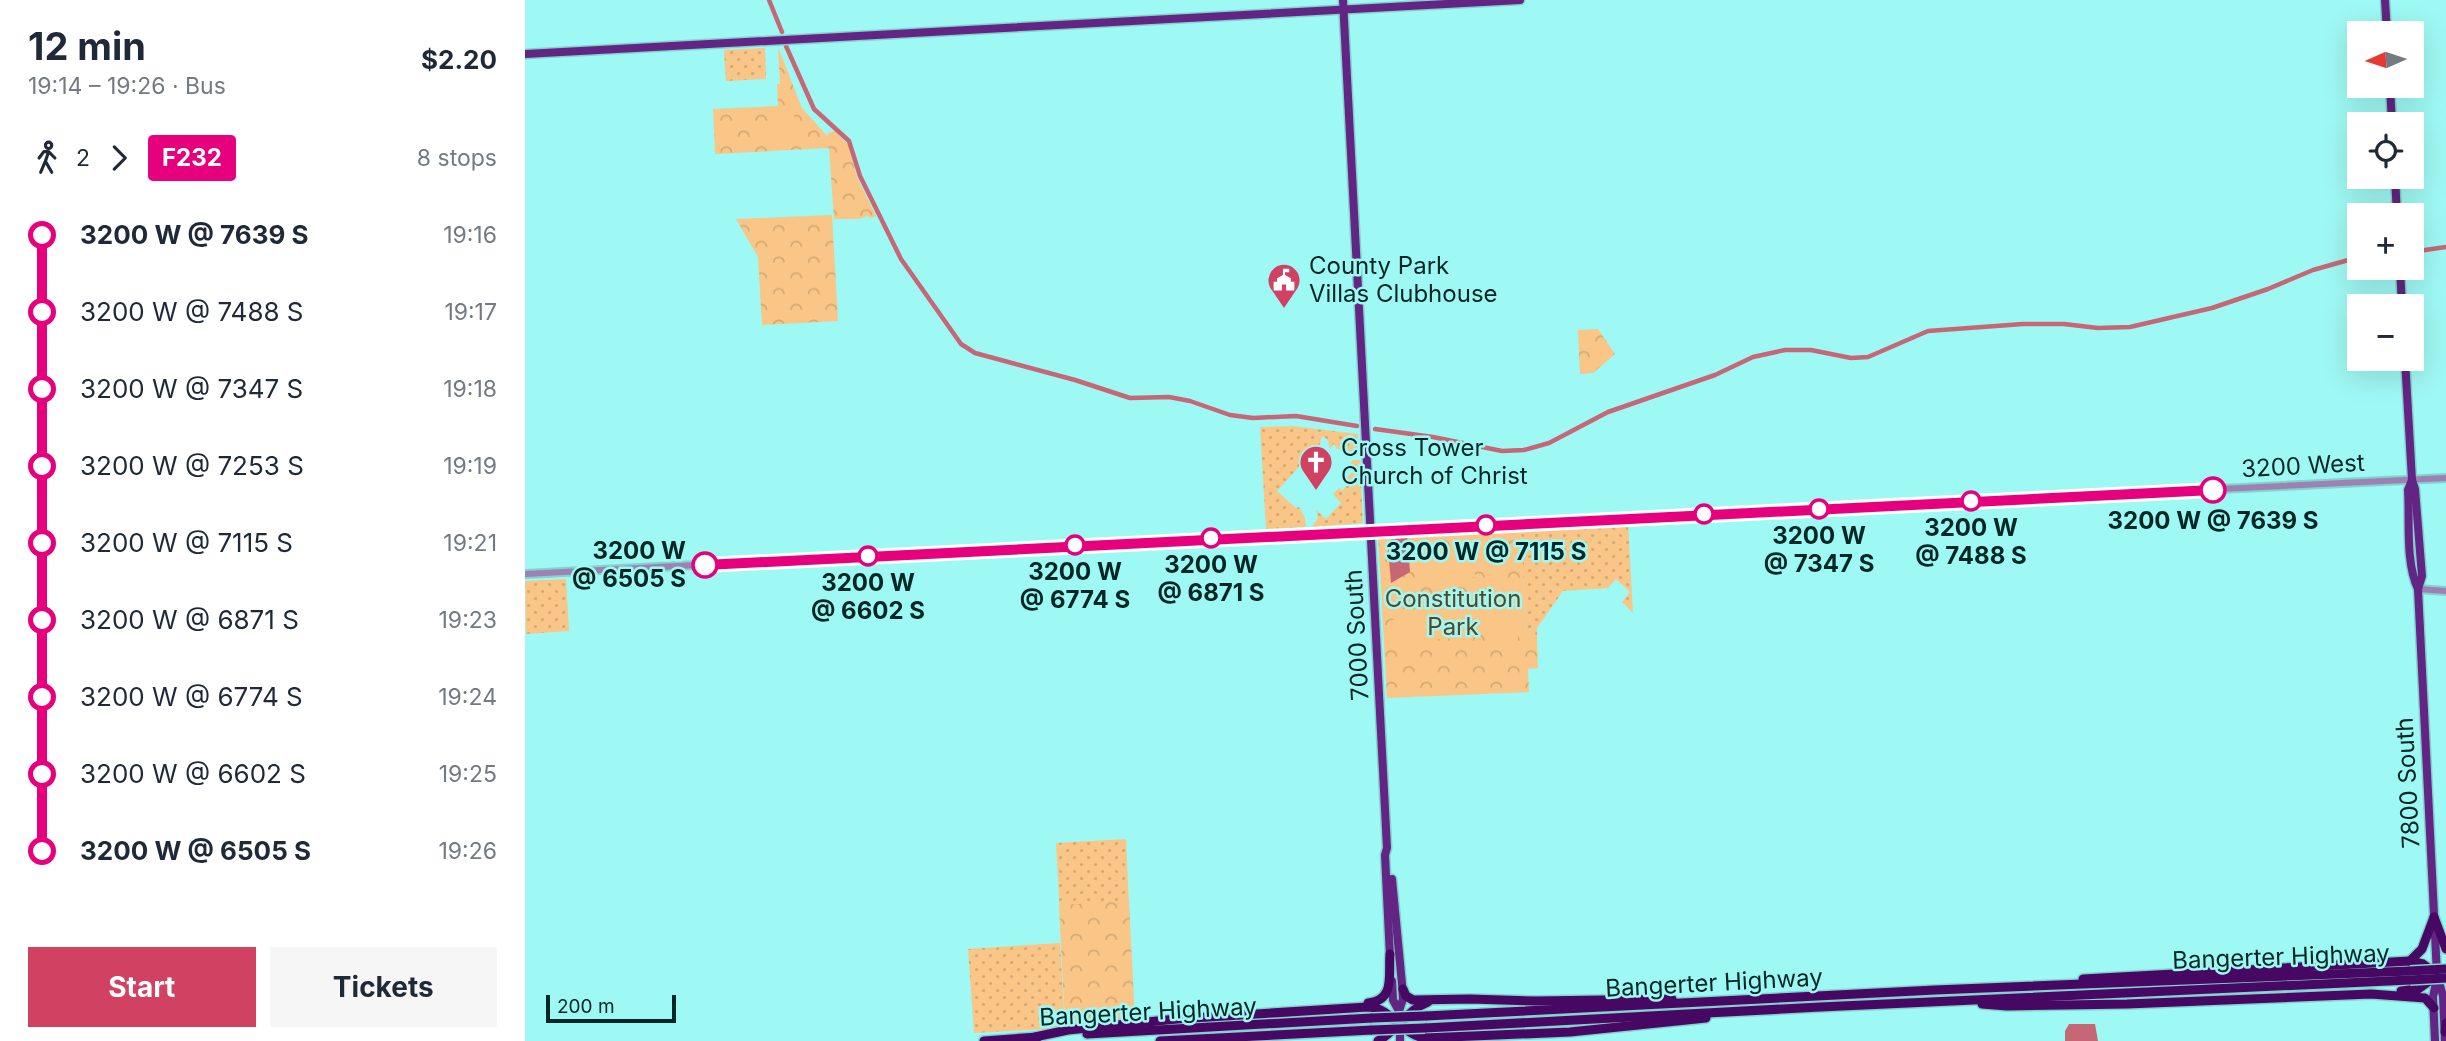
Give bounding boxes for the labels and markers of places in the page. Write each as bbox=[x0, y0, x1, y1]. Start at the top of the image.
place label: County Park Villas Clubhouse bbox=[1309, 251, 1498, 308]
public building icon: County Park Villas Clubhouse bbox=[1265, 261, 1303, 310]
place label: Cross Tower Church of Christ bbox=[1341, 433, 1528, 490]
church icon: Cross Tower Church of Christ bbox=[1297, 443, 1335, 492]
marker: 3200 W @ 7639 S bbox=[2200, 477, 2226, 503]
marker: 3200 W @ 7488 S bbox=[1961, 491, 1981, 511]
marker: 3200 W @ 7347 S bbox=[1809, 499, 1829, 519]
unlabelled marker bbox=[1694, 504, 1714, 524]
place label: 3200 W @ 7639 S bbox=[2108, 506, 2318, 535]
place label: 3200 W @ 7488 S bbox=[1915, 513, 2027, 570]
marker: 3200 W @ 7115 S bbox=[1476, 515, 1496, 535]
place label: 3200 W @ 7347 S bbox=[1764, 521, 1874, 578]
marker: 3200 W @ 6871 S bbox=[1201, 528, 1221, 548]
marker: 3200 W @ 6774 S bbox=[1065, 535, 1085, 555]
place label: 3200 W @ 6505 S bbox=[572, 536, 686, 593]
place label: 3200 W @ 7115 S bbox=[1386, 537, 1586, 566]
marker: 3200 W @ 6602 S bbox=[858, 546, 878, 566]
place label: 3200 W @ 6871 S bbox=[1158, 550, 1264, 607]
marker: 3200 W @ 6505 S bbox=[692, 552, 718, 578]
place label: 3200 W @ 6774 S bbox=[1020, 557, 1130, 614]
place label: 3200 W @ 6602 S bbox=[811, 568, 925, 625]

